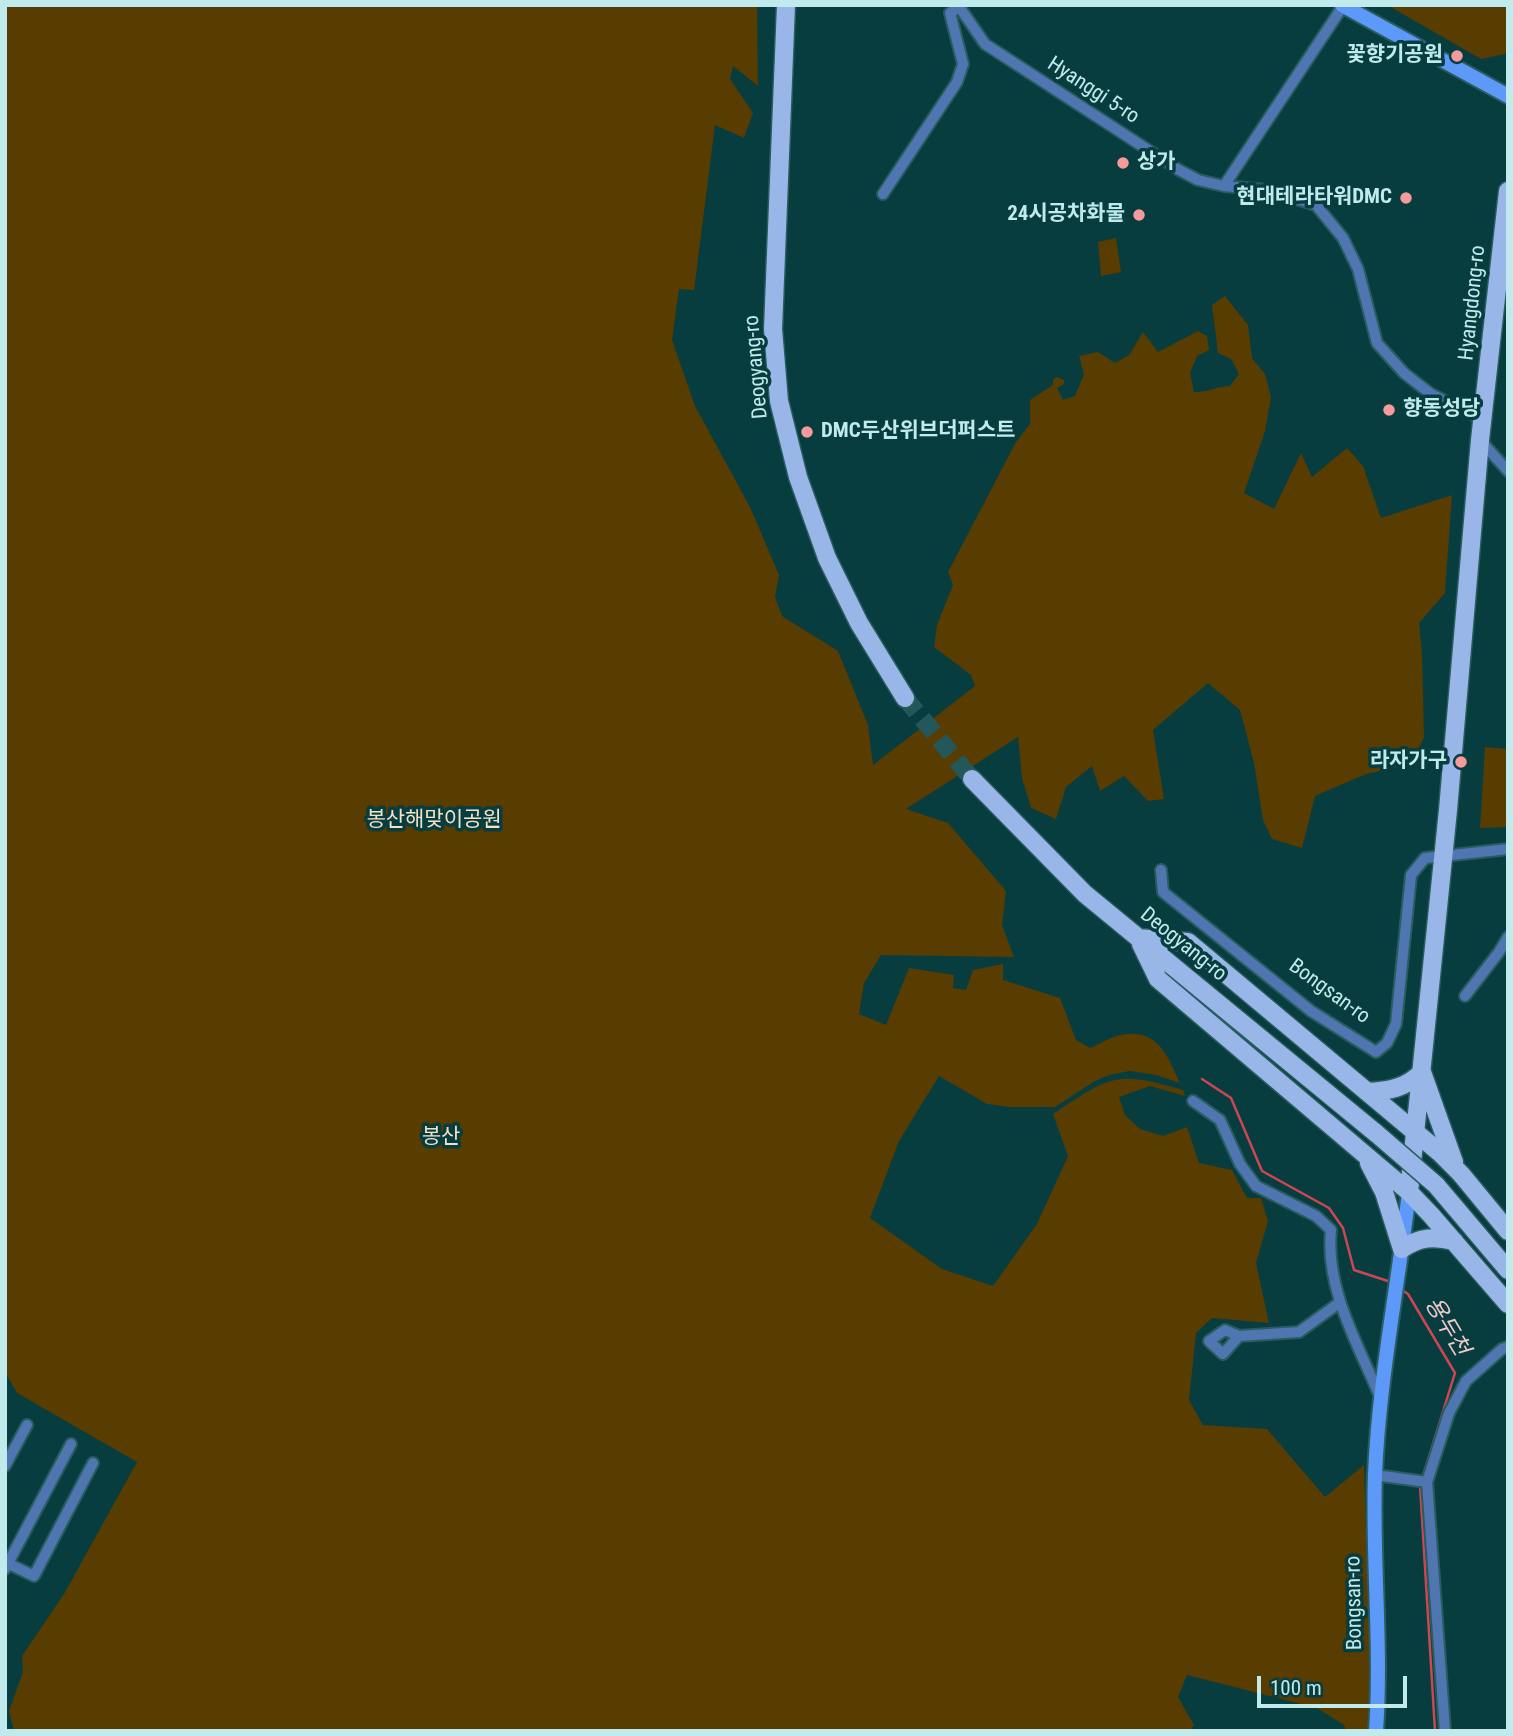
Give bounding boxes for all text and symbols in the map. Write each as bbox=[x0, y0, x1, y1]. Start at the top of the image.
place label: 꽃향기공원 bbox=[1346, 43, 1443, 69]
marker: 꽃향기공원 bbox=[1449, 48, 1465, 64]
street label: Hyanggi 5-ro bbox=[1042, 52, 1144, 130]
place label: 상가 bbox=[1137, 150, 1176, 176]
marker: 상가 bbox=[1115, 155, 1131, 171]
place label: 현대테라타워DMC bbox=[1236, 185, 1392, 211]
marker: 현대테라타워DMC bbox=[1398, 190, 1414, 206]
place label: 24시공차화물 bbox=[1007, 202, 1125, 228]
marker: 24시공차화물 bbox=[1131, 207, 1147, 223]
street label: Hyangdong-ro bbox=[1454, 244, 1492, 362]
street label: Deogyang-ro bbox=[740, 314, 774, 420]
place label: 향동성당 bbox=[1403, 397, 1480, 423]
marker: 향동성당 bbox=[1381, 402, 1397, 418]
place label: DMC두산위브더퍼스트 bbox=[821, 419, 1015, 445]
marker: DMC두산위브더퍼스트 bbox=[799, 424, 815, 440]
place label: 라자가구 bbox=[1370, 749, 1447, 775]
marker: 라자가구 bbox=[1453, 754, 1469, 770]
park label: 봉산해맞이공원 bbox=[366, 808, 502, 834]
street label: Deogyang-ro bbox=[1135, 903, 1231, 987]
street label: Bongsan-ro bbox=[1283, 954, 1375, 1030]
park label: 봉산 bbox=[422, 1125, 460, 1151]
water label: 용두천 bbox=[1418, 1293, 1474, 1361]
street label: Bongsan-ro bbox=[1342, 1556, 1368, 1650]
scale bar bbox=[1261, 1662, 1412, 1706]
text: 100 m bbox=[1270, 1676, 1322, 1700]

